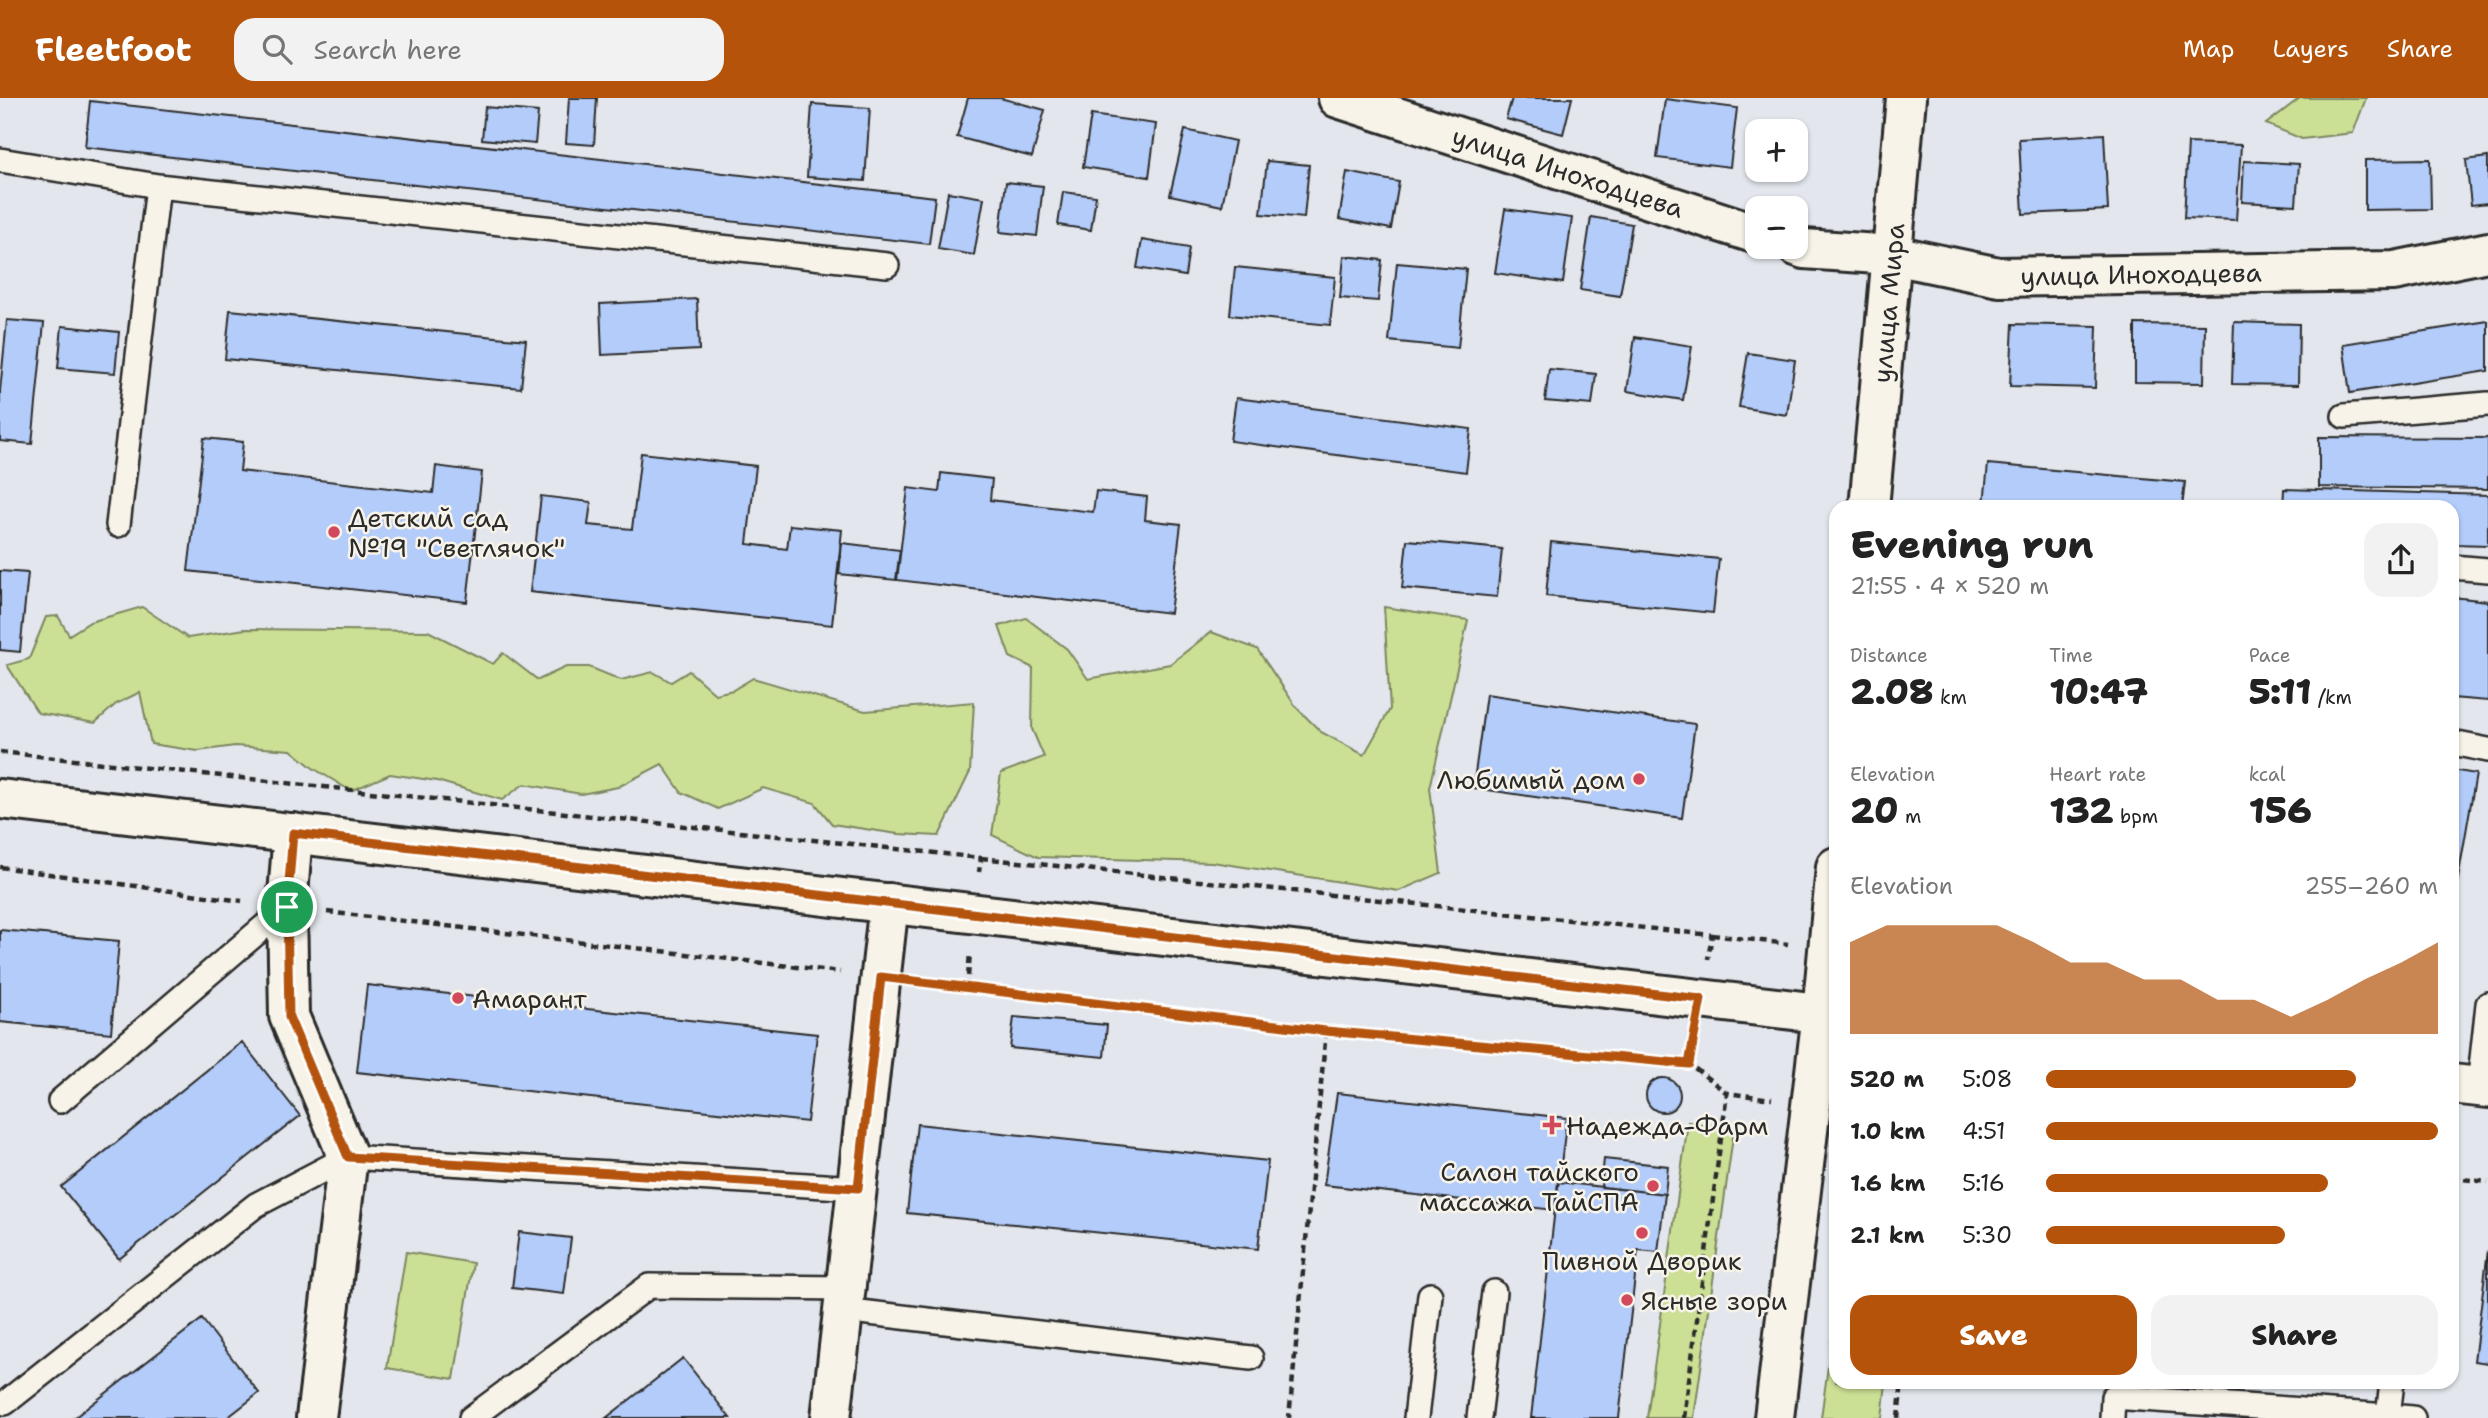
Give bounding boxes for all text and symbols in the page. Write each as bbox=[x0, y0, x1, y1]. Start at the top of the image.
search box bbox=[234, 18, 724, 81]
text: Fleetfoot bbox=[35, 27, 192, 72]
icon: search bbox=[258, 30, 296, 68]
text: Search here bbox=[314, 32, 462, 67]
text: Map bbox=[2183, 33, 2234, 65]
text: Layers bbox=[2272, 33, 2349, 65]
text: Share bbox=[2387, 33, 2453, 65]
street label: улица Иноходцева bbox=[1448, 118, 1688, 226]
map controls bbox=[1745, 119, 1808, 259]
button: + bbox=[1745, 119, 1808, 182]
button: − bbox=[1745, 196, 1808, 259]
street label: улица Мира bbox=[1864, 222, 1912, 384]
street label: улица Иноходцева bbox=[2020, 254, 2262, 294]
place label: Детский сад №19 "Светлячок" bbox=[348, 500, 565, 565]
text: Evening run bbox=[1850, 519, 2093, 570]
button: share bbox=[2364, 523, 2438, 597]
marker: Детский сад №19 "Светлячок" bbox=[326, 524, 342, 540]
text: 21:55 · 4 × 520 m bbox=[1850, 571, 2049, 601]
text: Distance bbox=[1850, 643, 1928, 668]
text: Time bbox=[2049, 643, 2093, 668]
text: Pace bbox=[2249, 643, 2290, 668]
text: 2.08 bbox=[1850, 668, 1933, 715]
text: 10:47 bbox=[2049, 668, 2148, 715]
text: 5:11 bbox=[2249, 668, 2311, 715]
text: km bbox=[1933, 685, 1967, 710]
text: /km bbox=[2311, 685, 2352, 710]
place label: Любимый дом bbox=[1437, 762, 1625, 797]
text: Elevation bbox=[1850, 762, 1935, 787]
text: Heart rate bbox=[2049, 762, 2146, 787]
text: kcal bbox=[2249, 762, 2286, 787]
marker: Любимый дом bbox=[1631, 771, 1647, 787]
text: 20 bbox=[1850, 787, 1898, 834]
text: 132 bbox=[2049, 787, 2113, 834]
text: 156 bbox=[2249, 787, 2312, 834]
text: m bbox=[1898, 804, 1921, 829]
text: bpm bbox=[2113, 804, 2158, 829]
text: Elevation bbox=[1850, 871, 1953, 901]
text: 255–260 m bbox=[2304, 871, 2438, 901]
pin bbox=[257, 877, 317, 937]
icon: arrive bbox=[268, 888, 306, 926]
place label: Амарант bbox=[472, 981, 587, 1016]
marker: Амарант bbox=[450, 990, 466, 1006]
text: 520 m bbox=[1850, 1064, 1924, 1094]
text: 5:08 bbox=[1962, 1064, 2013, 1094]
place label: Надежда-Фарм bbox=[1566, 1108, 1768, 1143]
text: 1.0 km bbox=[1850, 1116, 1925, 1146]
text: 4:51 bbox=[1962, 1116, 2006, 1146]
marker: Надежда-Фарм bbox=[1544, 1117, 1560, 1133]
place label: Салон тайского массажа ТайСПА bbox=[1419, 1154, 1639, 1219]
text: 1.6 km bbox=[1850, 1168, 1925, 1198]
text: 5:16 bbox=[1962, 1168, 2005, 1198]
marker: Салон тайского массажа ТайСПА bbox=[1645, 1178, 1661, 1194]
text: 2.1 km bbox=[1850, 1220, 1924, 1250]
text: 5:30 bbox=[1962, 1220, 2012, 1250]
marker: Пивной Дворик bbox=[1634, 1225, 1650, 1241]
place label: Пивной Дворик bbox=[1542, 1243, 1742, 1278]
place label: Ясные зори bbox=[1641, 1283, 1787, 1318]
marker: Ясные зори bbox=[1619, 1292, 1635, 1308]
button: Save bbox=[1850, 1295, 2137, 1375]
button: Share bbox=[2151, 1295, 2438, 1375]

